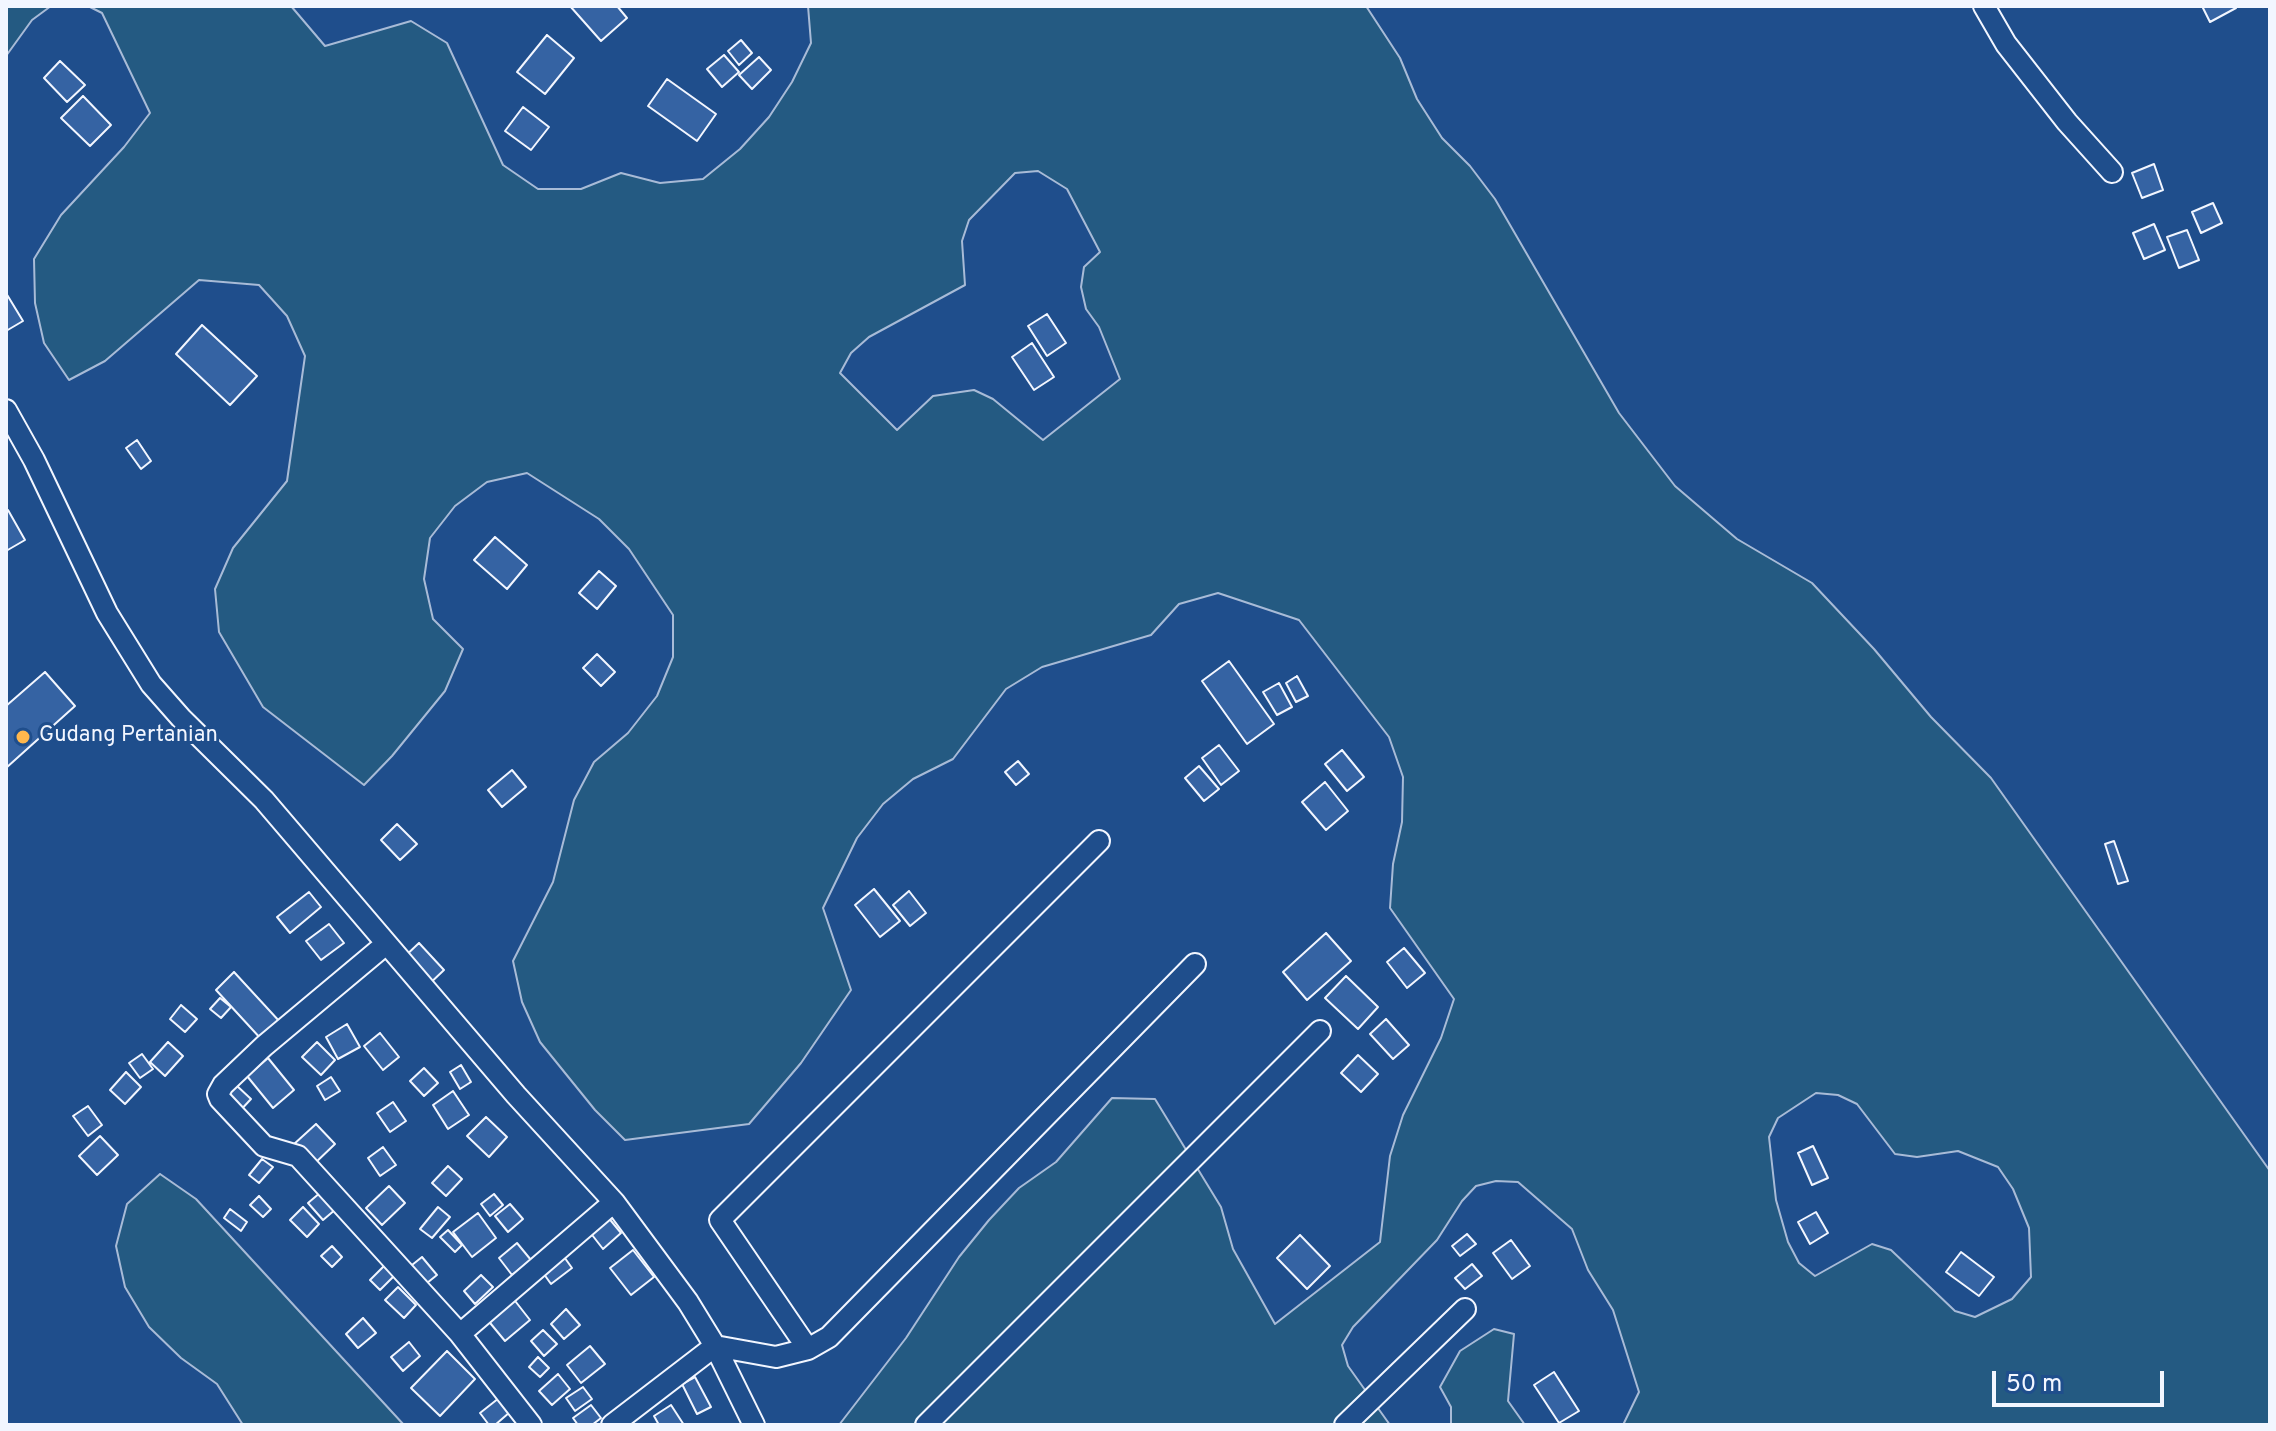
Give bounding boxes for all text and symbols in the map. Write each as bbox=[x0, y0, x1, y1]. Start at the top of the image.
place label: Gudang Pertanian bbox=[39, 724, 218, 750]
marker: Gudang Pertanian bbox=[14, 728, 32, 746]
scale bar bbox=[1996, 1355, 2168, 1405]
text: 50 m bbox=[2006, 1370, 2062, 1400]

